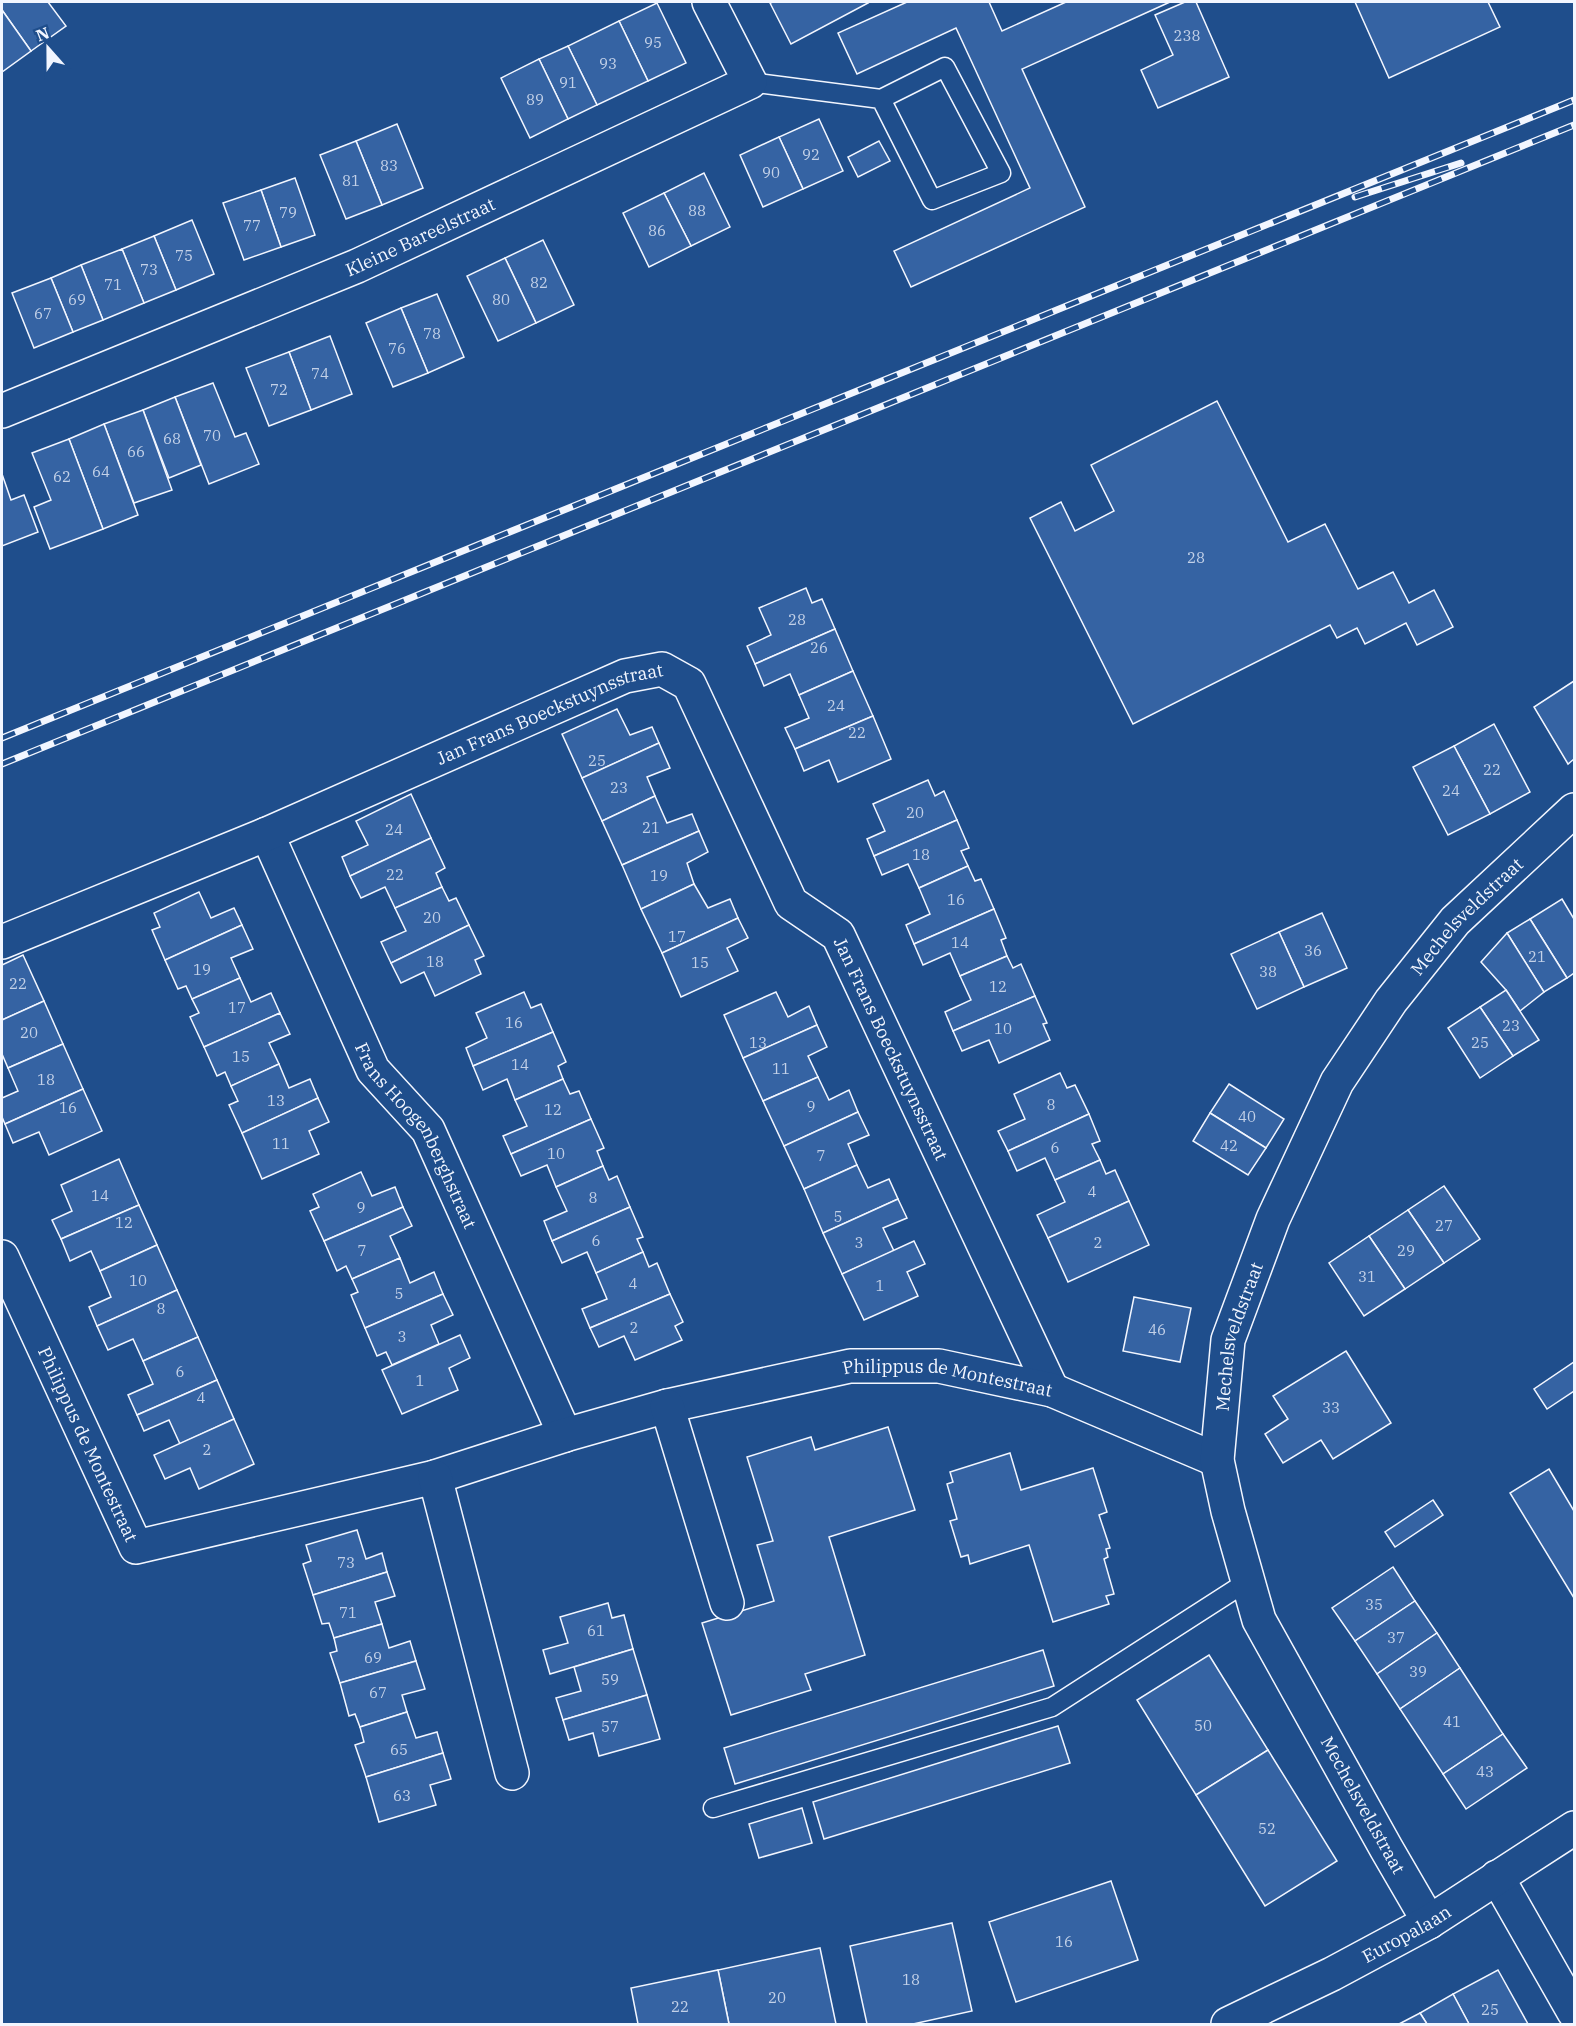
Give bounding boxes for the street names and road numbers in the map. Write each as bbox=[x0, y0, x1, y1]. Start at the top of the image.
street label: Kleine Bareelstraat bbox=[342, 192, 498, 281]
street label: Jan Frans Boeckstuynsstraat bbox=[433, 658, 665, 769]
street label: Mechelsveldstraat bbox=[1405, 852, 1527, 979]
street label: Jan Frans Boeckstuynsstraat bbox=[829, 933, 954, 1164]
street label: Frans Hoogenberghstraat bbox=[351, 1039, 482, 1232]
street label: Mechelsveldstraat bbox=[1210, 1259, 1267, 1412]
street label: Philippus de Montestraat bbox=[33, 1343, 143, 1545]
street label: Philippus de Montestraat bbox=[840, 1354, 1055, 1401]
street label: Mechelsveldstraat bbox=[1316, 1732, 1410, 1878]
street label: Europalaan bbox=[1358, 1899, 1455, 1967]

